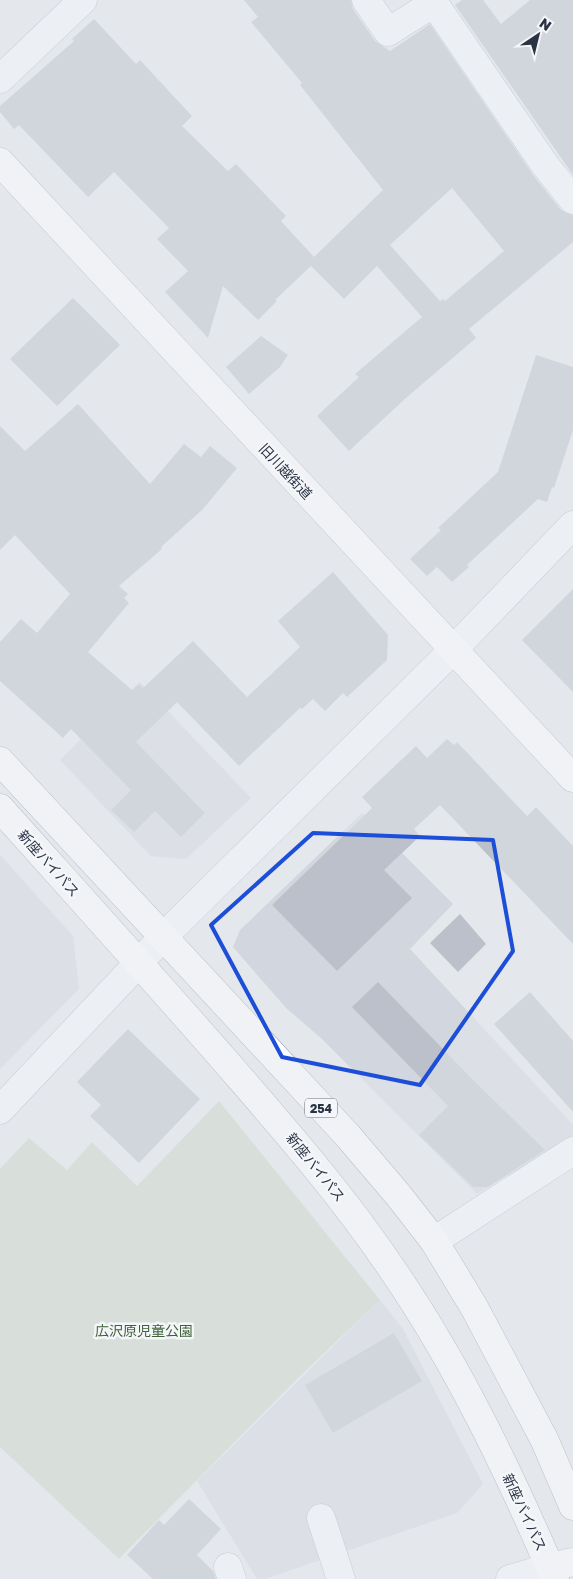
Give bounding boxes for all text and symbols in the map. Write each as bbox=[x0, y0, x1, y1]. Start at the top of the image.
north arrow bbox=[513, 10, 563, 60]
text: N bbox=[537, 14, 555, 34]
street label: 旧川越街道 bbox=[256, 440, 316, 502]
street label: 新座バイパス bbox=[15, 826, 83, 900]
road number: 254 bbox=[305, 1098, 337, 1118]
street label: 新座バイパス bbox=[283, 1129, 349, 1205]
park label: 広沢原児童公園 bbox=[95, 1322, 193, 1339]
street label: 新座バイパス bbox=[500, 1470, 550, 1554]

